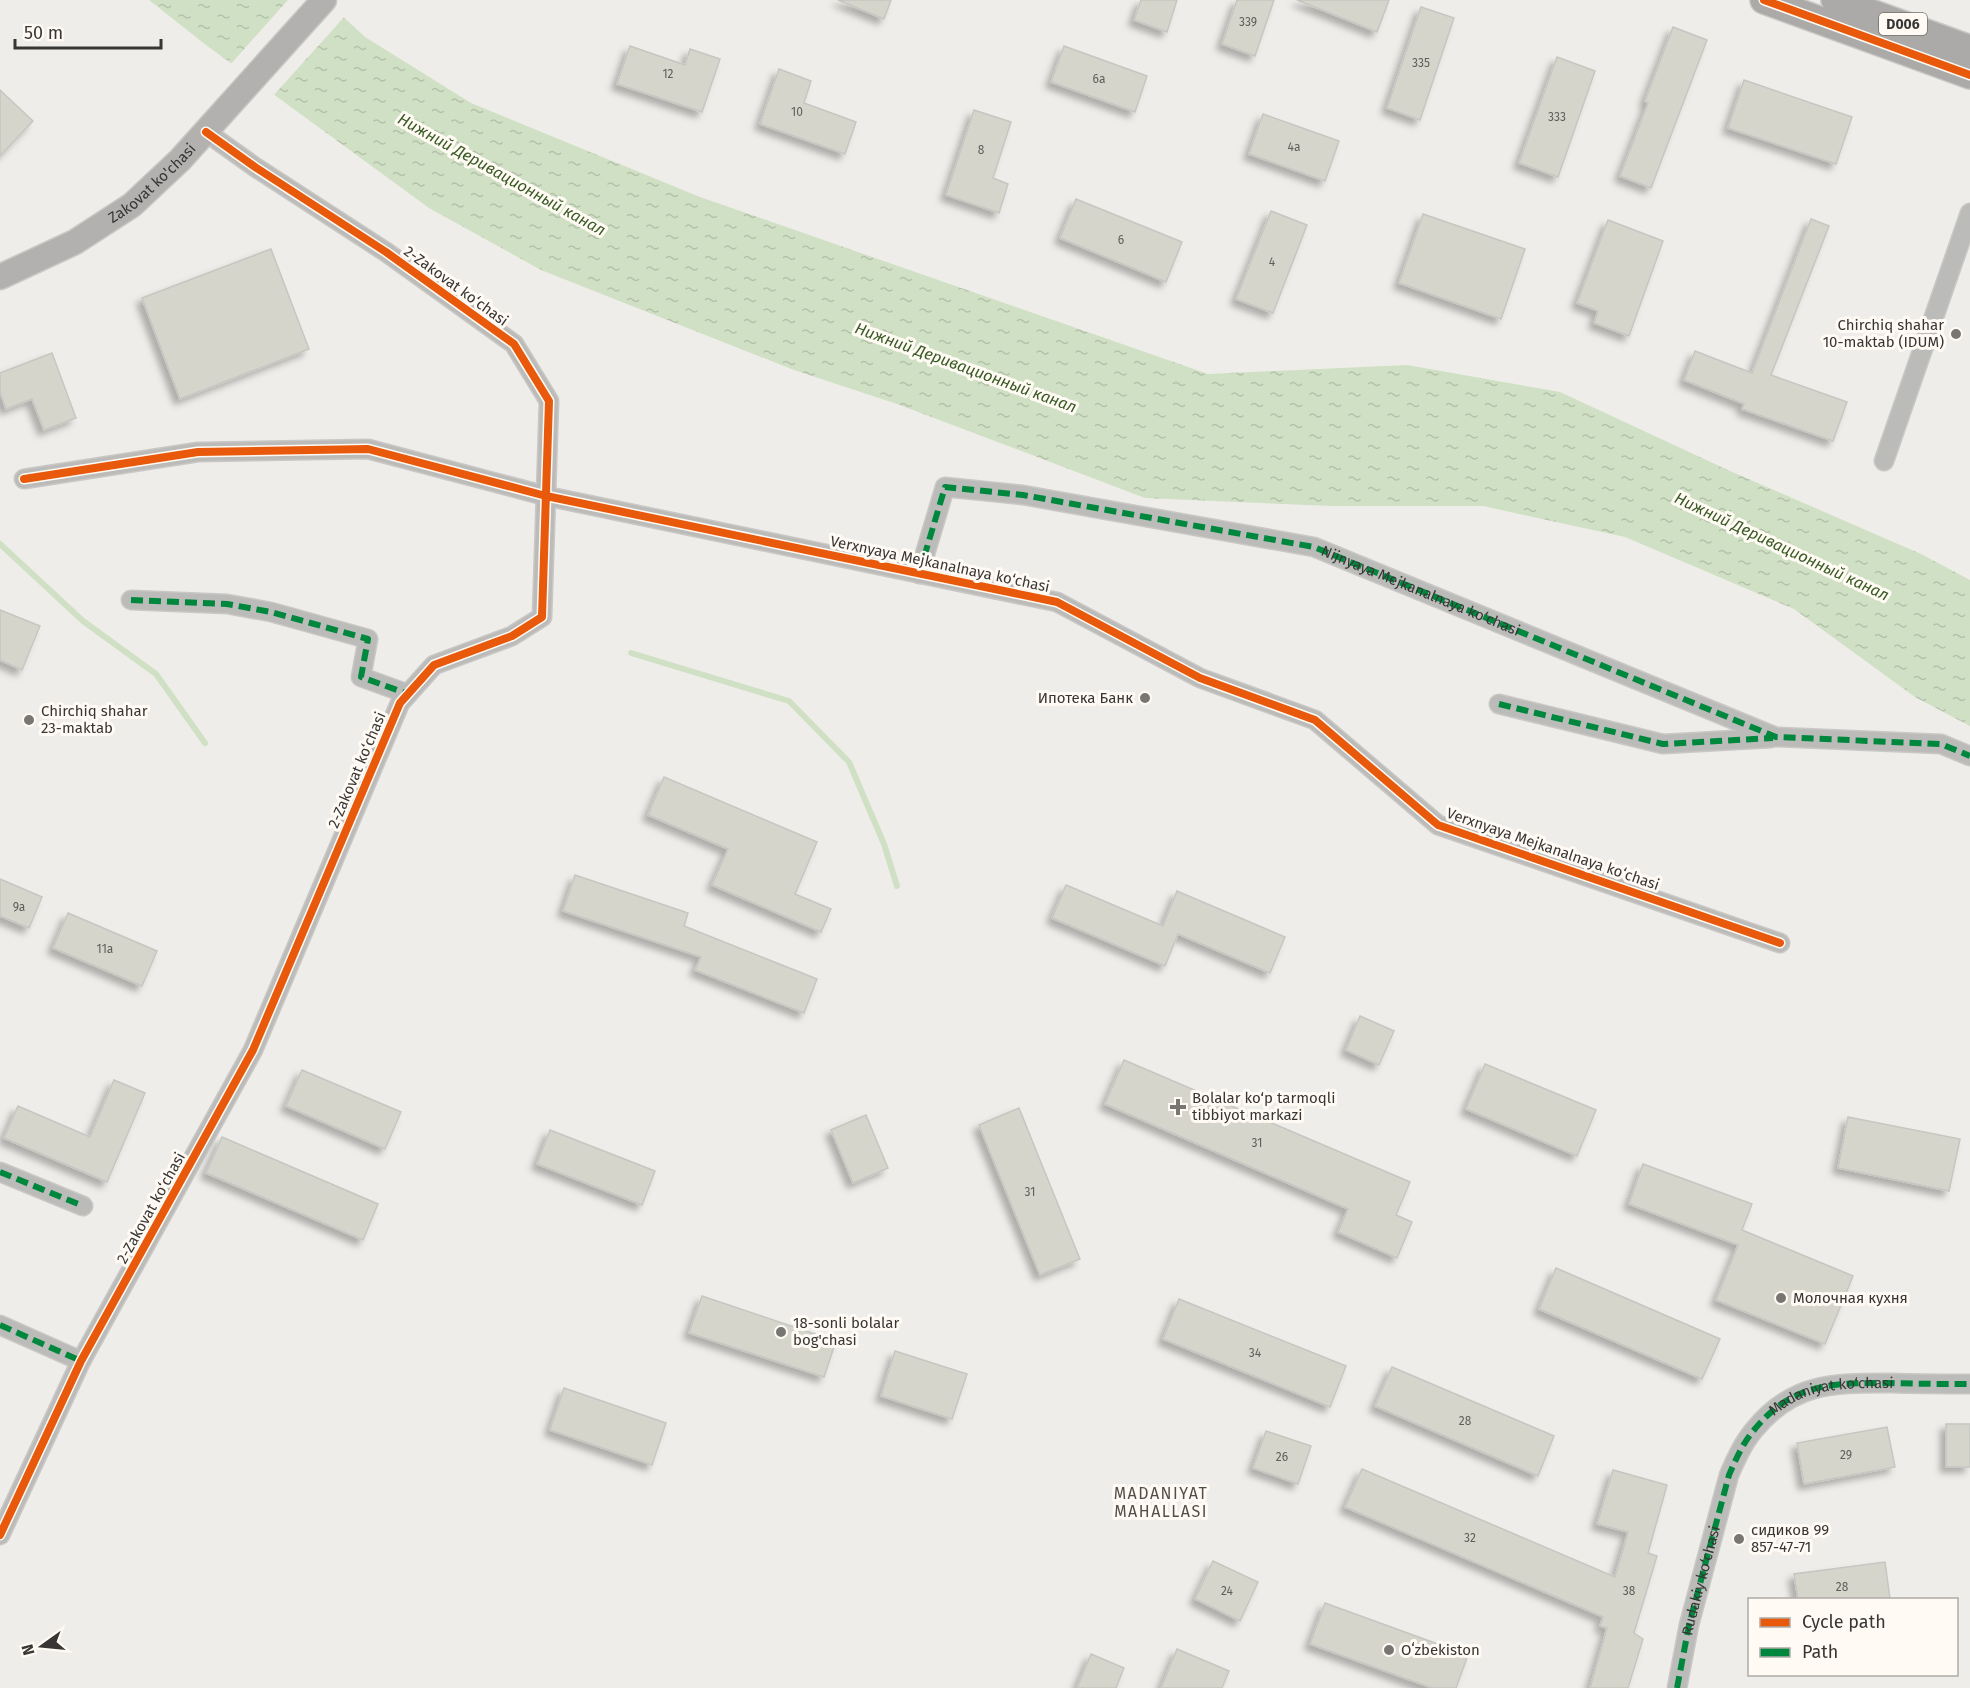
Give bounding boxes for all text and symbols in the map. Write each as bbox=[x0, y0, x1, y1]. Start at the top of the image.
scale bar bbox=[15, 12, 160, 50]
road number: D006 bbox=[1879, 13, 1927, 35]
house number: 339 bbox=[1239, 15, 1257, 29]
text: 50 m bbox=[24, 22, 63, 44]
house number: 335 bbox=[1412, 56, 1430, 70]
house number: 12 bbox=[662, 67, 674, 81]
house number: 6a bbox=[1093, 72, 1105, 86]
house number: 10 bbox=[791, 105, 803, 119]
water label: Нижний Деривационный канал bbox=[395, 109, 609, 240]
house number: 333 bbox=[1548, 110, 1566, 124]
street label: Zakovat ko'chasi bbox=[105, 140, 199, 227]
house number: 4a bbox=[1288, 140, 1300, 154]
house number: 8 bbox=[978, 143, 985, 157]
house number: 6 bbox=[1118, 233, 1124, 247]
street label: 2-Zakovat ko‘chasi bbox=[400, 242, 512, 330]
house number: 4 bbox=[1269, 255, 1276, 269]
place label: Chirchiq shahar 10-maktab (IDUM) bbox=[1823, 316, 1944, 351]
water label: Нижний Деривационный канал bbox=[852, 318, 1079, 417]
marker: Chirchiq shahar 10-maktab (IDUM) bbox=[1949, 327, 1963, 341]
water label: Нижний Деривационный канал bbox=[1671, 488, 1892, 605]
street label: Verxnyaya Mejkanalnaya ko‘chasi bbox=[829, 532, 1051, 596]
street label: Nijnyaya Mejkanalnaya ko‘chasi bbox=[1318, 542, 1523, 640]
place label: Ипотека Банк bbox=[1038, 689, 1133, 707]
marker: Ипотека Банк bbox=[1138, 691, 1152, 705]
place label: Chirchiq shahar 23-maktab bbox=[41, 702, 148, 737]
street label: 2-Zakovat ko‘chasi bbox=[324, 709, 390, 831]
marker: Chirchiq shahar 23-maktab bbox=[22, 713, 36, 727]
street label: Verxnyaya Mejkanalnaya ko‘chasi bbox=[1444, 804, 1662, 894]
house number: 9a bbox=[13, 900, 25, 914]
house number: 11a bbox=[97, 942, 113, 956]
place label: Bolalar ko‘p tarmoqli tibbiyot markazi bbox=[1192, 1089, 1335, 1124]
marker: Bolalar ko‘p tarmoqli tibbiyot markazi bbox=[1169, 1098, 1187, 1116]
house number: 31 bbox=[1252, 1136, 1262, 1150]
street label: 2-Zakovat ko‘chasi bbox=[113, 1149, 189, 1267]
house number: 31 bbox=[1025, 1185, 1035, 1199]
place label: Молочная кухня bbox=[1793, 1289, 1908, 1307]
marker: Молочная кухня bbox=[1774, 1291, 1788, 1305]
place label: 18-sonli bolalar bog'chasi bbox=[793, 1314, 899, 1349]
marker: 18-sonli bolalar bog'chasi bbox=[774, 1325, 788, 1339]
house number: 34 bbox=[1249, 1346, 1262, 1360]
street label: Madaniyat ko‘chasi bbox=[1765, 1374, 1894, 1419]
house number: 28 bbox=[1459, 1414, 1472, 1428]
house number: 29 bbox=[1840, 1448, 1852, 1462]
house number: 26 bbox=[1276, 1450, 1288, 1464]
district label: MADANIYAT MAHALLASI bbox=[1114, 1484, 1208, 1521]
place label: сидиков 99 857-47-71 bbox=[1751, 1521, 1829, 1556]
street label: Rudakiy ko‘chasi bbox=[1678, 1524, 1724, 1637]
house number: 32 bbox=[1464, 1531, 1476, 1545]
marker: сидиков 99 857-47-71 bbox=[1732, 1532, 1746, 1546]
house number: 28 bbox=[1836, 1580, 1849, 1594]
house number: 24 bbox=[1221, 1584, 1234, 1598]
house number: 38 bbox=[1623, 1584, 1636, 1598]
legend bbox=[1748, 1598, 1958, 1676]
text: Cycle path bbox=[1802, 1611, 1886, 1633]
north arrow bbox=[12, 1616, 72, 1676]
place label: Oʻzbekiston bbox=[1401, 1641, 1480, 1659]
text: Path bbox=[1802, 1641, 1838, 1663]
text: N bbox=[17, 1642, 39, 1657]
marker: Oʻzbekiston bbox=[1382, 1643, 1396, 1657]

